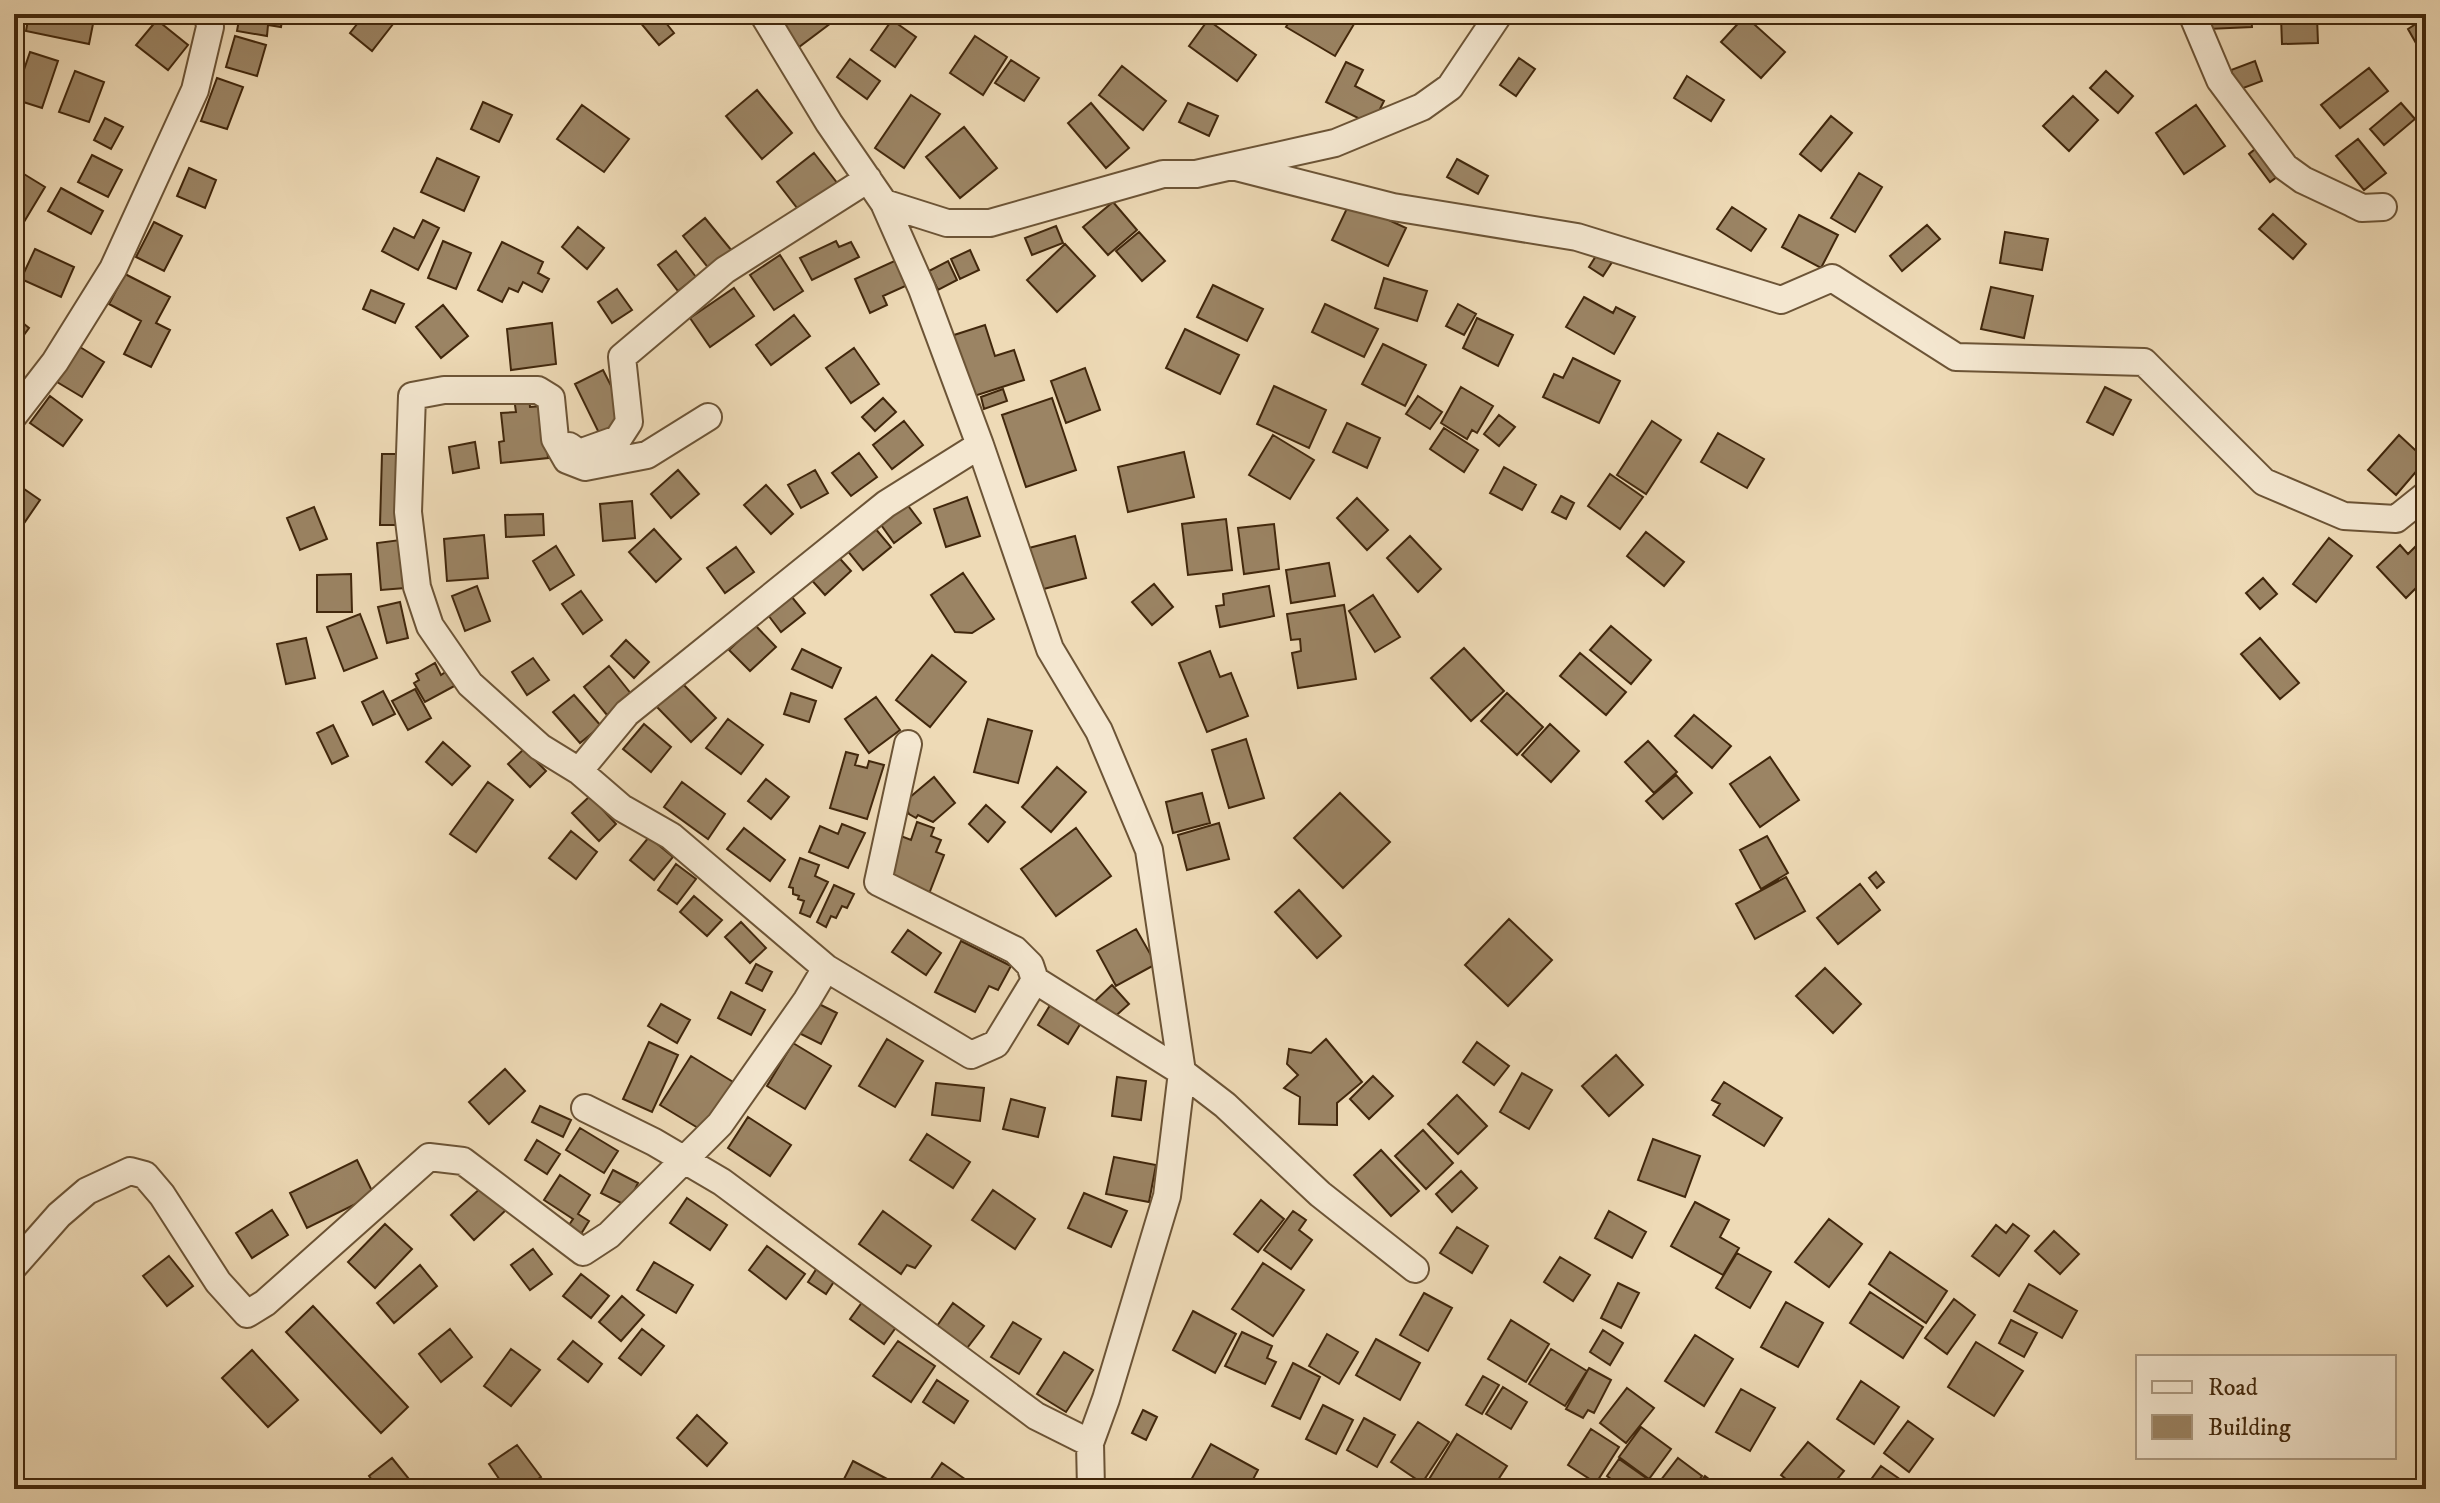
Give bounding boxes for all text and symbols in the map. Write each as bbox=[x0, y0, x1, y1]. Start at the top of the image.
legend bbox=[2136, 1355, 2396, 1459]
text: Road bbox=[2208, 1373, 2258, 1403]
text: Building bbox=[2208, 1413, 2291, 1443]

